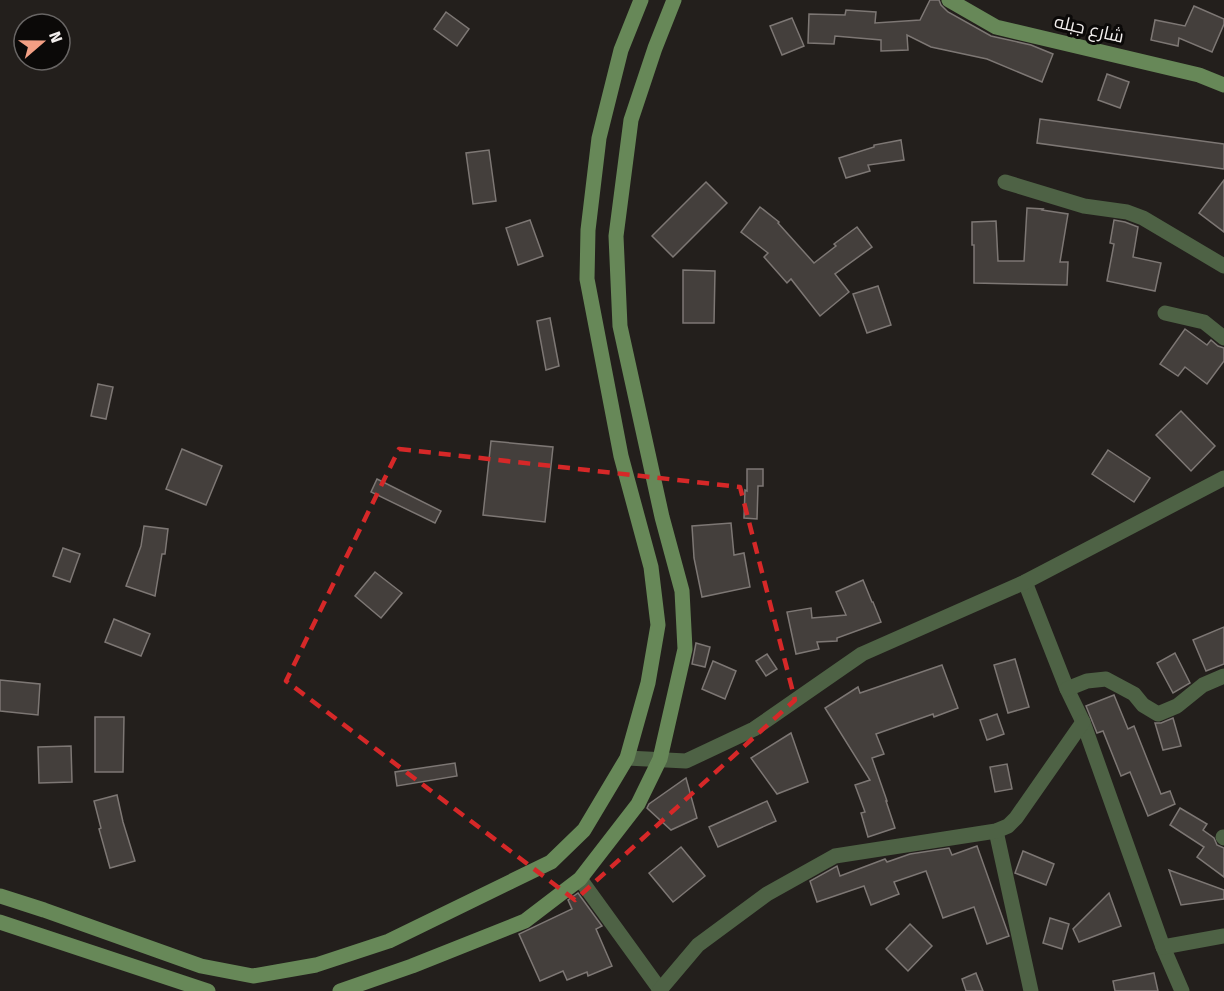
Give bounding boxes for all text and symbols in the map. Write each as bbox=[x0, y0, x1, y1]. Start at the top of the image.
street label: شارع جبله bbox=[1052, 10, 1126, 49]
north arrow bbox=[12, 12, 72, 72]
text: N bbox=[45, 29, 66, 45]

